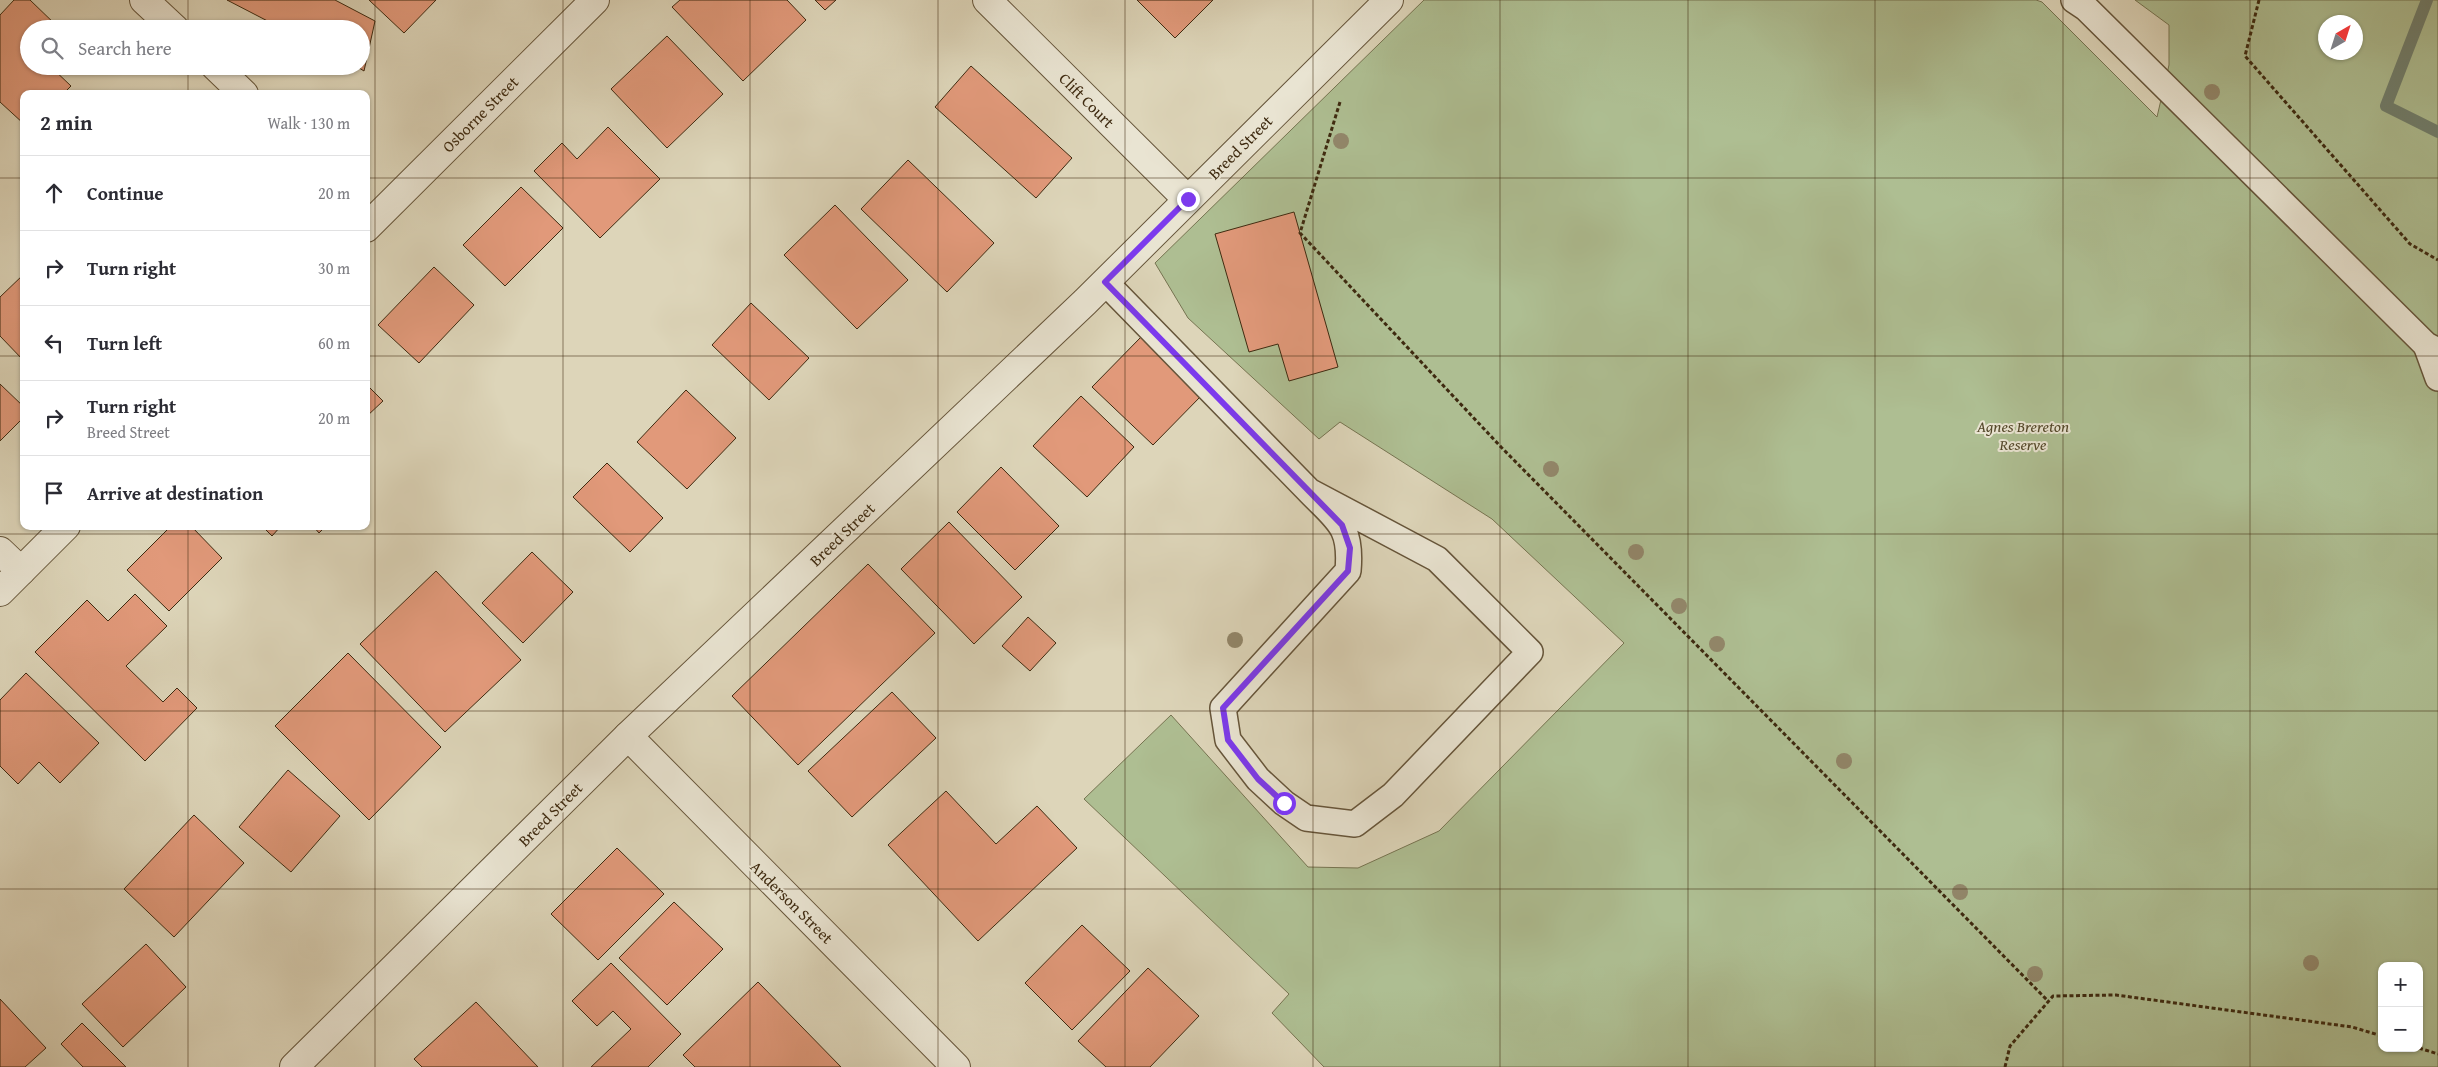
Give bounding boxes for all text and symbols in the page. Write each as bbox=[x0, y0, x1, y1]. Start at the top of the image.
north arrow bbox=[2318, 15, 2363, 60]
search box bbox=[20, 20, 370, 75]
icon: search bbox=[38, 34, 66, 62]
text: Search here bbox=[78, 34, 172, 62]
street label: Clift Court bbox=[1054, 67, 1120, 133]
street label: Osborne Street bbox=[436, 70, 524, 158]
text: 2 min bbox=[40, 107, 92, 138]
street label: Breed Street bbox=[1202, 109, 1278, 185]
text: Walk · 130 m bbox=[267, 111, 350, 135]
icon: ahead bbox=[40, 179, 68, 207]
text: Continue bbox=[87, 179, 164, 207]
text: 20 m bbox=[318, 181, 350, 205]
route end bbox=[1177, 188, 1200, 211]
icon: right bbox=[40, 254, 68, 282]
text: Turn right bbox=[87, 254, 176, 282]
text: 30 m bbox=[318, 256, 350, 280]
icon: left bbox=[40, 329, 68, 357]
text: Turn left bbox=[87, 329, 162, 357]
text: 60 m bbox=[318, 331, 350, 355]
text: Turn right bbox=[87, 392, 176, 420]
icon: right bbox=[40, 404, 68, 432]
text: 20 m bbox=[318, 406, 350, 430]
park label: Agnes Brereton Reserve bbox=[1976, 414, 2069, 456]
text: Breed Street bbox=[87, 420, 170, 444]
icon: arrive bbox=[40, 479, 68, 507]
text: Arrive at destination bbox=[87, 479, 263, 507]
street label: Breed Street bbox=[804, 496, 880, 571]
street label: Breed Street bbox=[512, 776, 588, 852]
route start bbox=[1273, 792, 1296, 815]
street label: Anderson Street bbox=[745, 855, 839, 949]
map controls bbox=[2378, 962, 2423, 1052]
button: + bbox=[2378, 962, 2423, 1007]
button: − bbox=[2378, 1007, 2423, 1052]

